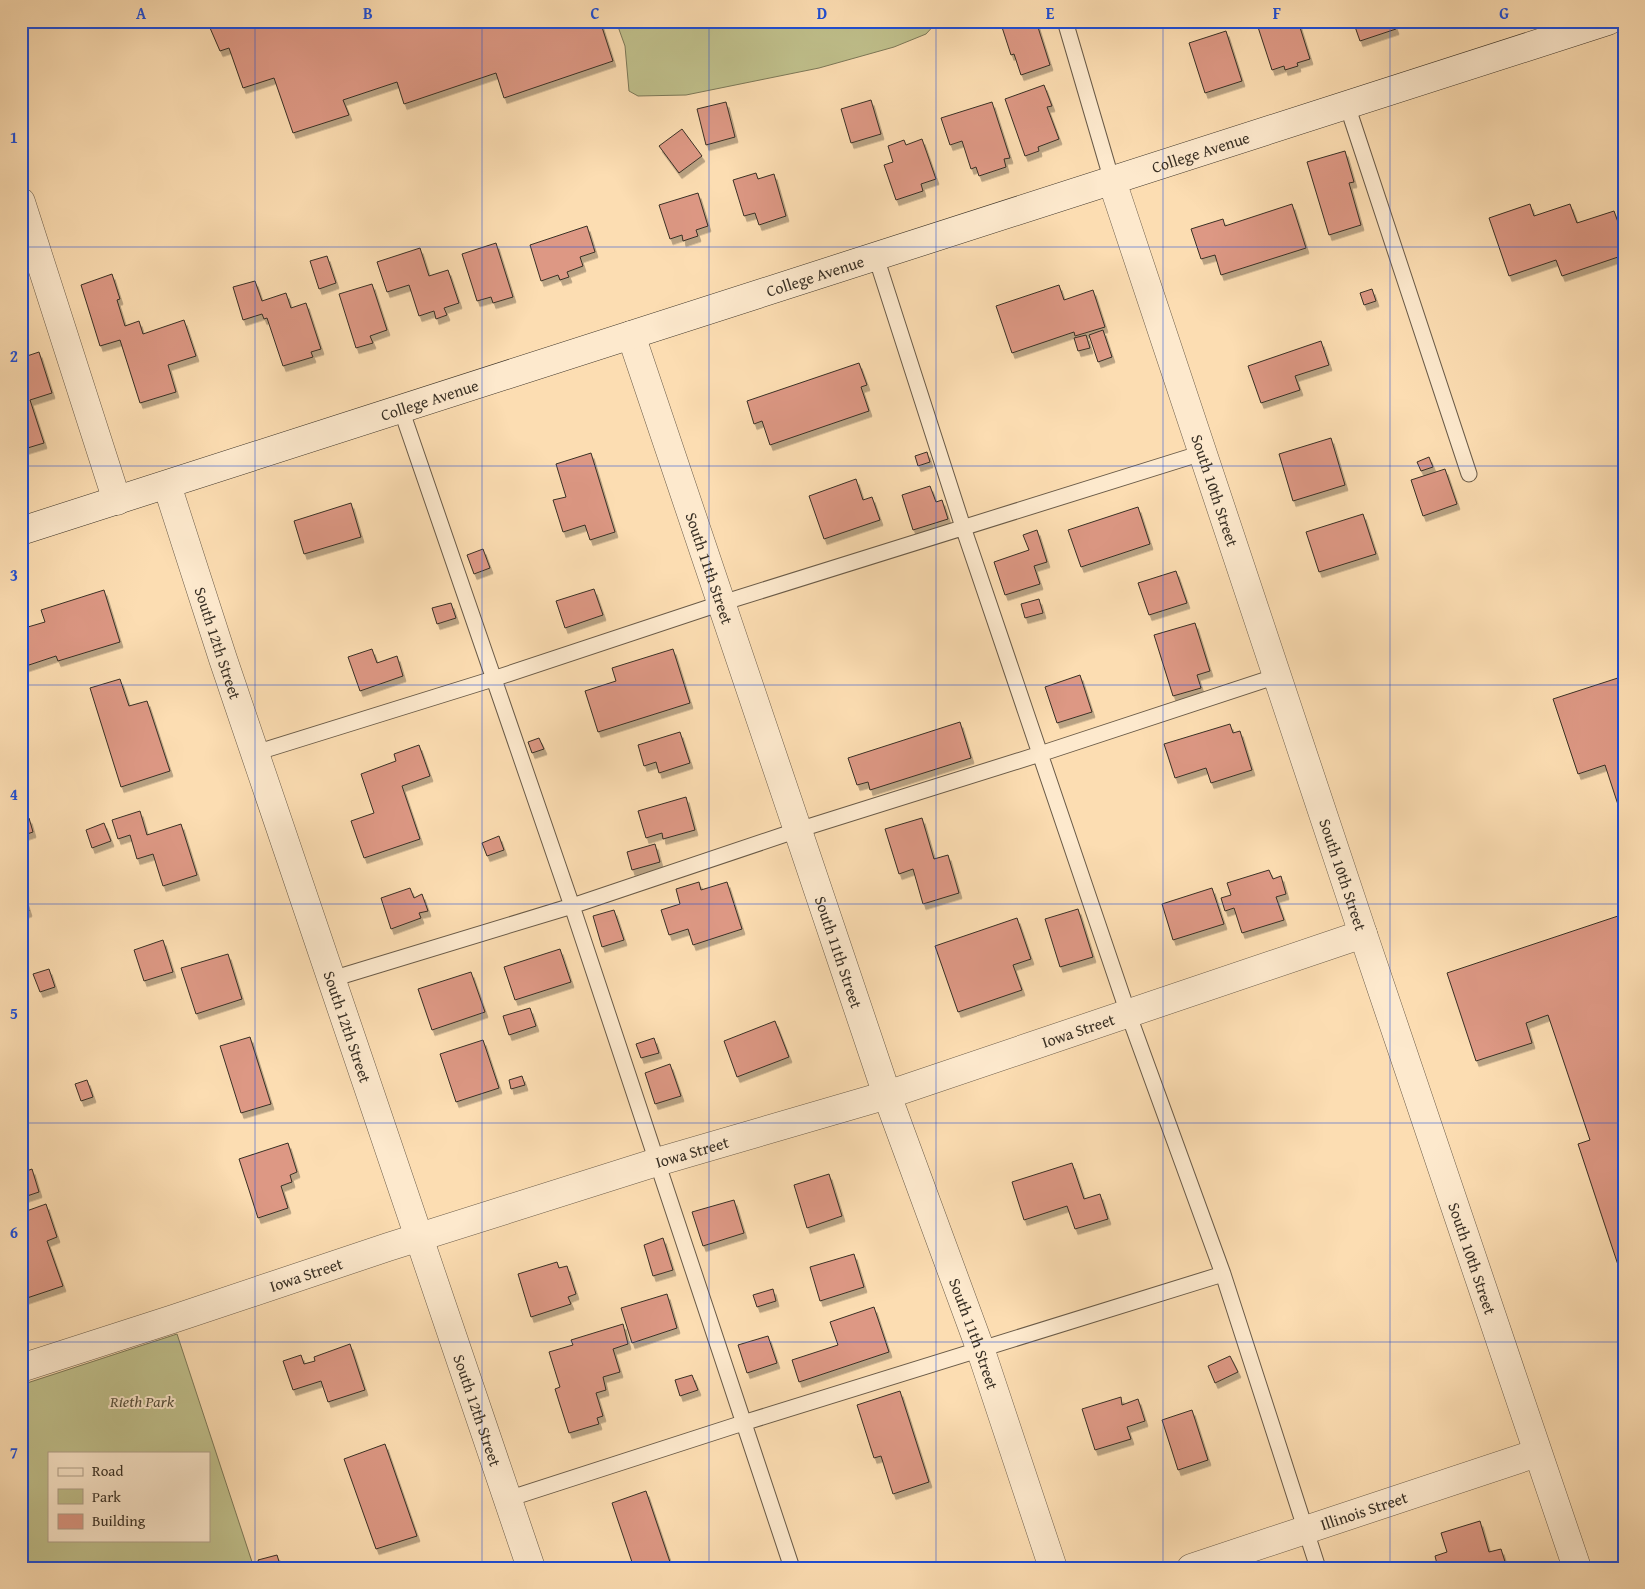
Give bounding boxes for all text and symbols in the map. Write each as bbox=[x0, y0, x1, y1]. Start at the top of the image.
text: A bbox=[136, 1, 147, 25]
text: B bbox=[363, 1, 373, 25]
text: C bbox=[590, 1, 600, 25]
text: D bbox=[817, 1, 827, 25]
text: E bbox=[1046, 1, 1055, 25]
text: F bbox=[1273, 1, 1281, 25]
text: G bbox=[1499, 1, 1509, 25]
text: 1 bbox=[10, 125, 18, 149]
street label: College Avenue bbox=[1149, 125, 1253, 179]
street label: College Avenue bbox=[763, 249, 867, 303]
text: 2 bbox=[10, 344, 18, 368]
street label: College Avenue bbox=[377, 373, 481, 427]
street label: South 10th Street bbox=[1185, 431, 1245, 550]
street label: South 11th Street bbox=[679, 509, 740, 628]
text: 3 bbox=[10, 563, 18, 587]
street label: South 12th Street bbox=[189, 584, 248, 703]
text: 4 bbox=[10, 782, 18, 806]
street label: South 10th Street bbox=[1313, 815, 1373, 934]
street label: South 11th Street bbox=[809, 893, 869, 1011]
street label: South 12th Street bbox=[317, 967, 378, 1086]
text: 5 bbox=[10, 1001, 18, 1025]
street label: Iowa Street bbox=[1039, 1007, 1118, 1054]
street label: Iowa Street bbox=[652, 1130, 732, 1174]
street label: South 10th Street bbox=[1442, 1199, 1503, 1318]
text: 6 bbox=[10, 1220, 18, 1244]
street label: Iowa Street bbox=[266, 1251, 346, 1298]
street label: South 11th Street bbox=[943, 1274, 1005, 1393]
street label: South 12th Street bbox=[447, 1351, 508, 1470]
park label: Rieth Park bbox=[109, 1389, 175, 1413]
text: 7 bbox=[10, 1440, 18, 1464]
legend bbox=[48, 1452, 210, 1542]
text: Road bbox=[92, 1460, 123, 1481]
street label: Illinois Street bbox=[1317, 1485, 1411, 1536]
text: Park bbox=[92, 1486, 121, 1507]
text: Building bbox=[92, 1510, 146, 1531]

